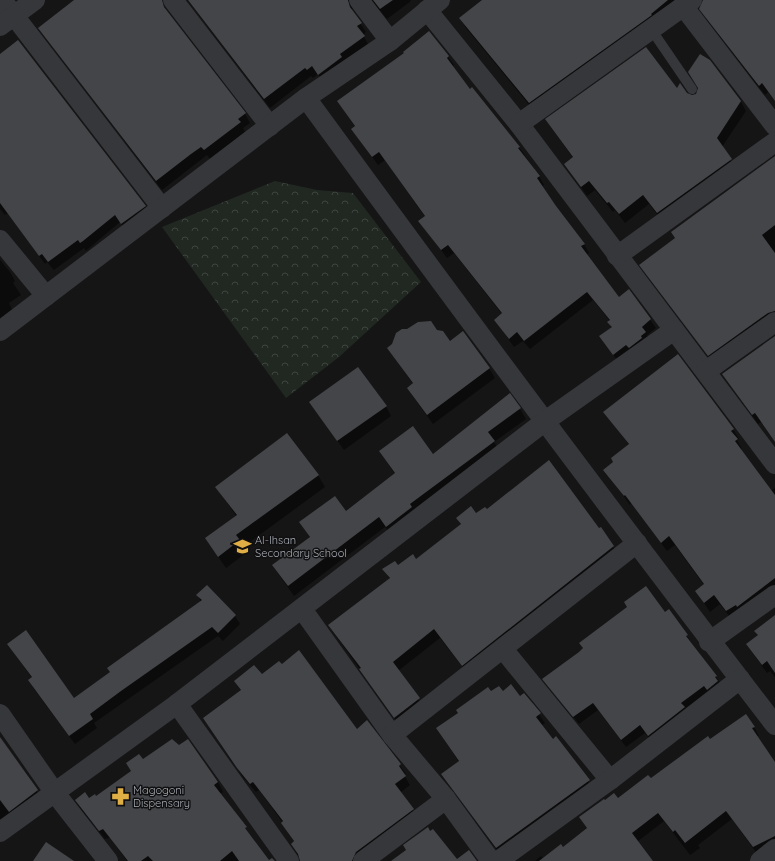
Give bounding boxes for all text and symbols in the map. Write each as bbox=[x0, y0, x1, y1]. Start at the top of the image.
place label: Al-Ihsan Secondary School bbox=[255, 533, 347, 560]
school or university icon: Al-Ihsan Secondary School bbox=[232, 536, 252, 556]
place label: Magogoni Dispensary bbox=[133, 783, 190, 810]
pharmacy icon: Magogoni Dispensary bbox=[110, 786, 130, 806]

